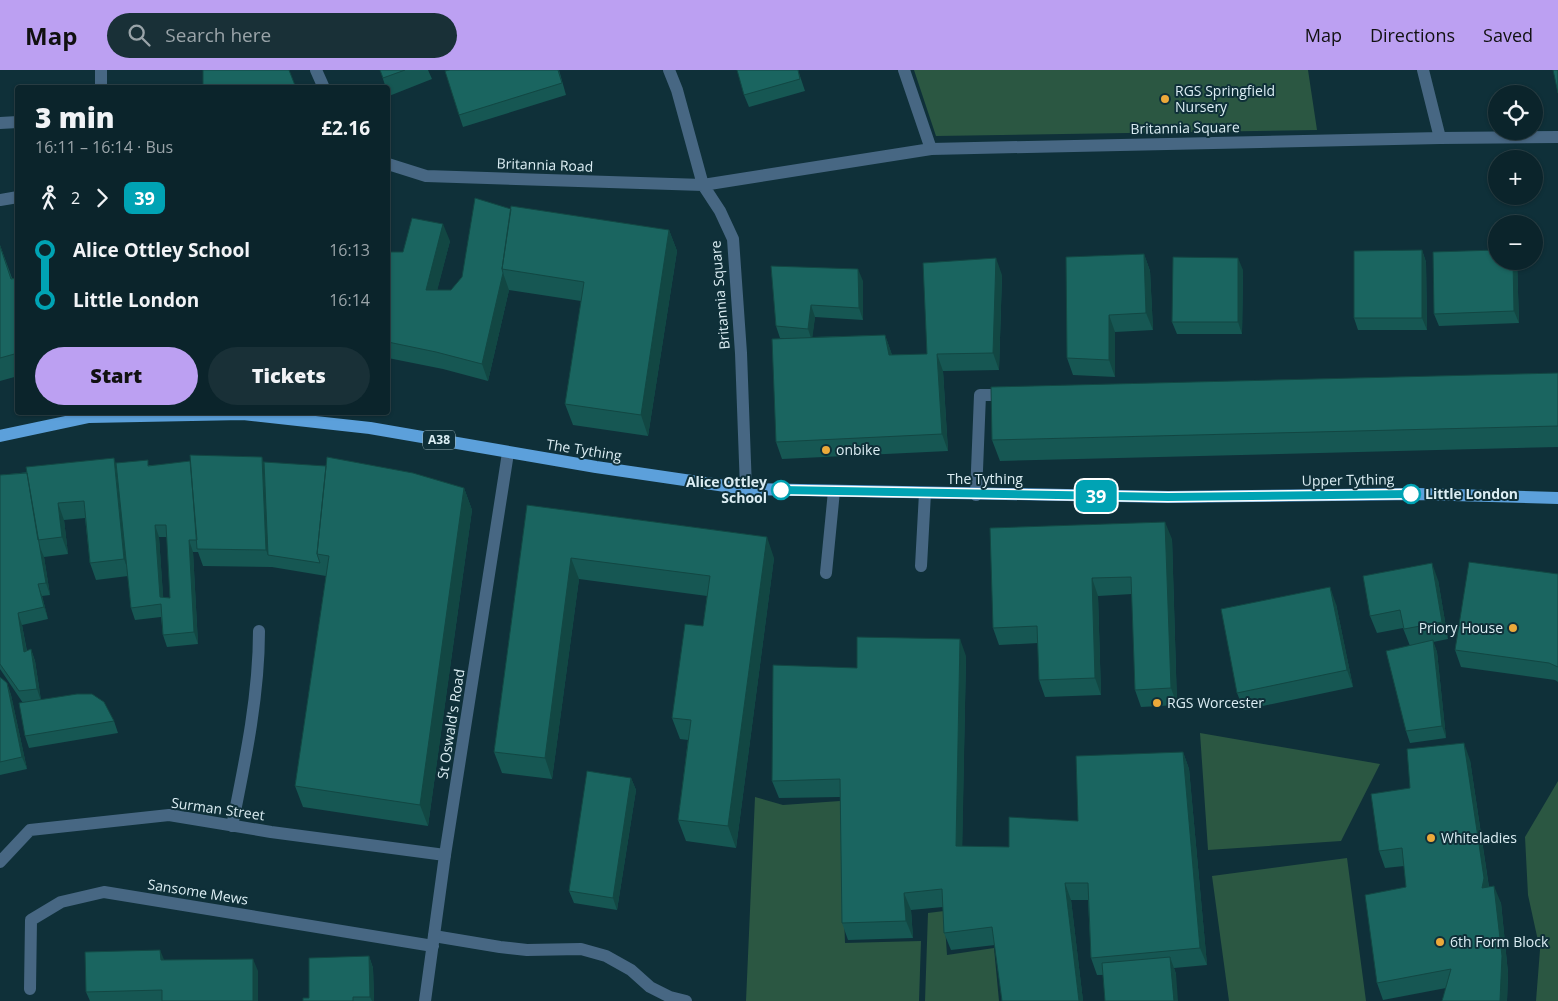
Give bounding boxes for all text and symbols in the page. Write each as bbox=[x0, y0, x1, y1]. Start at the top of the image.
search box bbox=[107, 13, 457, 58]
text: Map bbox=[25, 19, 77, 52]
icon: search bbox=[125, 21, 153, 49]
text: Search here bbox=[165, 22, 271, 48]
text: Map bbox=[1305, 23, 1342, 47]
text: Directions bbox=[1370, 23, 1455, 47]
text: Saved bbox=[1483, 23, 1533, 47]
place label: RGS Springfield Nursery bbox=[1175, 81, 1275, 116]
map controls bbox=[1488, 85, 1543, 270]
button: locate bbox=[1488, 85, 1543, 140]
marker: RGS Springfield Nursery bbox=[1159, 93, 1171, 105]
text: 3 min bbox=[35, 98, 115, 136]
text: £2.16 bbox=[321, 115, 370, 141]
street label: Britannia Square bbox=[1130, 117, 1240, 138]
text: 16:11 – 16:14 · Bus bbox=[35, 136, 173, 158]
button: + bbox=[1488, 150, 1543, 205]
street label: Britannia Road bbox=[496, 153, 594, 176]
icon: walk bbox=[35, 184, 63, 212]
icon: forward bbox=[88, 184, 116, 212]
text: 39 bbox=[134, 186, 155, 210]
text: 2 bbox=[71, 187, 80, 209]
button: − bbox=[1488, 215, 1543, 270]
text: Alice Ottley School bbox=[73, 237, 250, 263]
text: 16:13 bbox=[329, 239, 370, 261]
street label: Britannia Square bbox=[705, 240, 734, 350]
text: Little London bbox=[73, 287, 199, 313]
text: 16:14 bbox=[329, 289, 370, 311]
button: Start bbox=[35, 347, 198, 405]
button: Tickets bbox=[208, 347, 370, 405]
road number: A38 bbox=[423, 430, 455, 450]
street label: The Tything bbox=[545, 434, 623, 465]
place label: onbike bbox=[836, 440, 880, 459]
marker: onbike bbox=[820, 444, 832, 456]
street label: The Tything bbox=[947, 469, 1023, 488]
street label: Upper Tything bbox=[1302, 469, 1395, 490]
place label: Alice Ottley School bbox=[686, 472, 767, 507]
marker: Alice Ottley School bbox=[771, 480, 791, 500]
line badge: 39 bbox=[1074, 480, 1118, 512]
text: 39 bbox=[1086, 484, 1106, 508]
marker: Little London bbox=[1401, 484, 1421, 504]
place label: Little London bbox=[1425, 484, 1518, 503]
place label: Priory House bbox=[1419, 618, 1503, 637]
marker: Priory House bbox=[1507, 622, 1519, 634]
street label: St Oswald's Road bbox=[432, 667, 469, 780]
place label: RGS Worcester bbox=[1167, 693, 1264, 712]
marker: RGS Worcester bbox=[1151, 697, 1163, 709]
street label: Surman Street bbox=[170, 793, 266, 824]
place label: Whiteladies bbox=[1441, 828, 1517, 847]
marker: Whiteladies bbox=[1425, 832, 1437, 844]
street label: Sansome Mews bbox=[146, 874, 250, 909]
place label: 6th Form Block bbox=[1450, 932, 1549, 951]
marker: 6th Form Block bbox=[1434, 936, 1446, 948]

